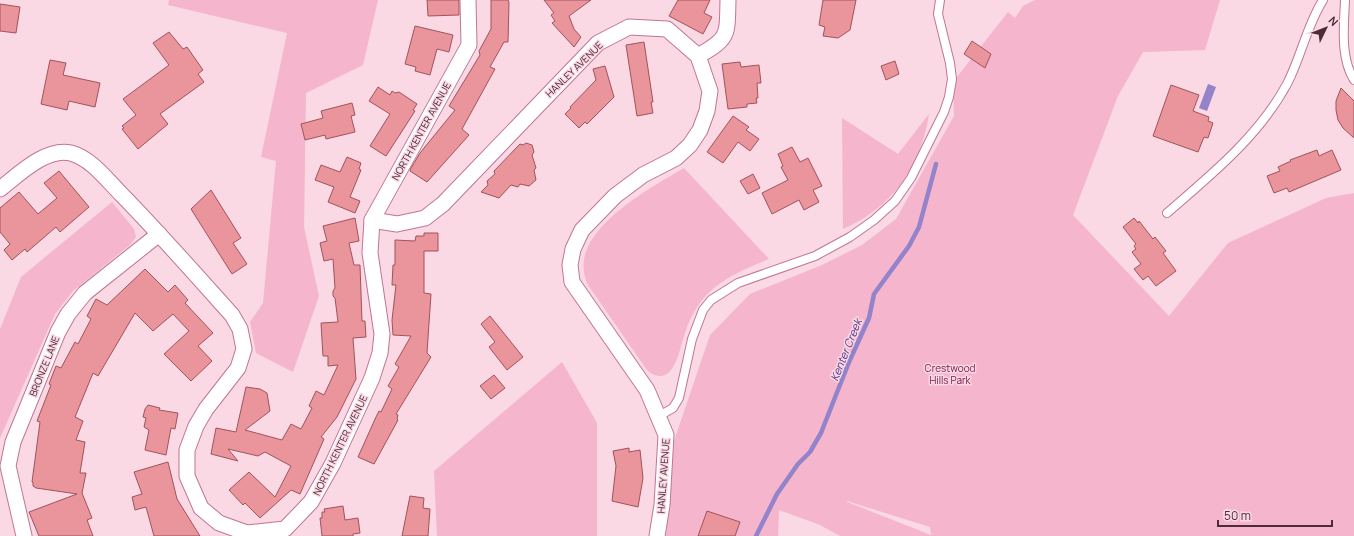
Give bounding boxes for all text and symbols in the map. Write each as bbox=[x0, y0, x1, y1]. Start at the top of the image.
north arrow bbox=[1306, 8, 1346, 48]
text: N bbox=[1325, 13, 1342, 29]
street label: HANLEY AVENUE bbox=[542, 38, 606, 100]
street label: NORTH KENTER AVENUE bbox=[388, 79, 454, 183]
water label: Kenter Creek bbox=[826, 315, 865, 383]
street label: BRONZE LANE bbox=[25, 333, 63, 398]
park label: Crestwood Hills Park bbox=[925, 361, 976, 387]
street label: NORTH KENTER AVENUE bbox=[309, 392, 371, 498]
street label: HANLEY AVENUE bbox=[653, 438, 673, 514]
scale bar bbox=[1218, 502, 1332, 528]
text: 50 m bbox=[1224, 507, 1251, 524]

